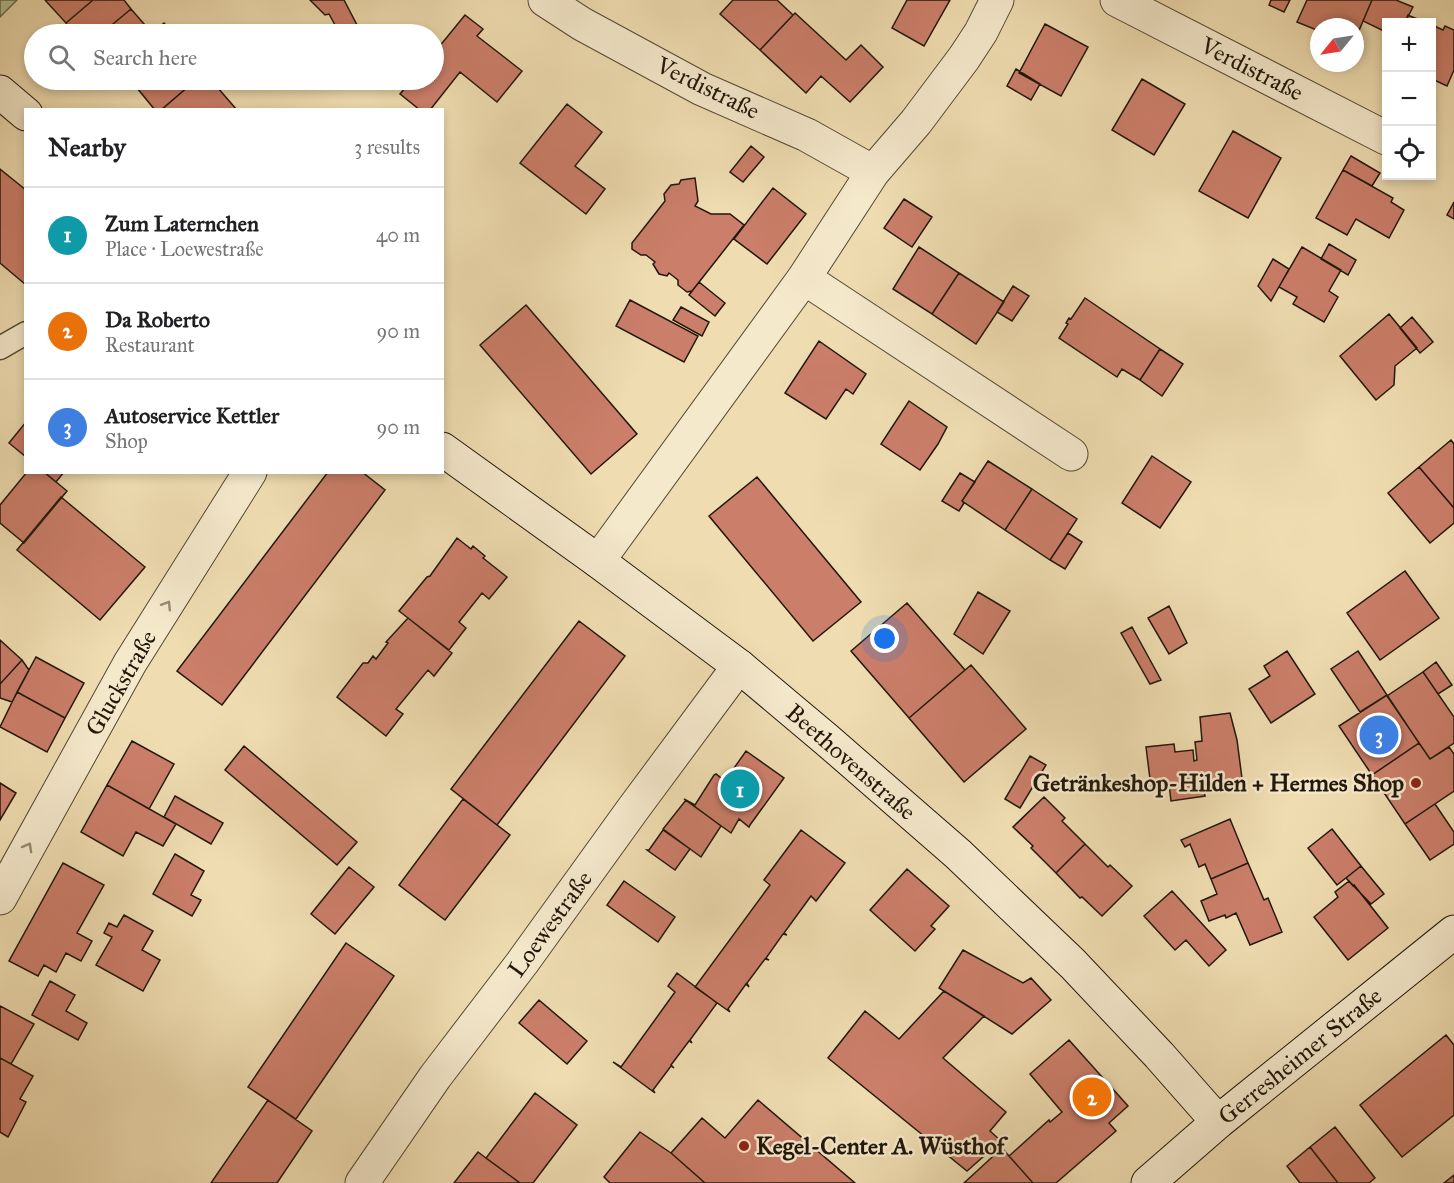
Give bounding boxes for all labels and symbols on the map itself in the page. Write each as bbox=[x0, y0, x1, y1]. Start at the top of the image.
north arrow bbox=[1310, 18, 1364, 72]
street label: Verdistraße bbox=[1195, 30, 1308, 108]
street label: Verdistraße bbox=[650, 50, 765, 126]
one-way arrow bbox=[159, 601, 171, 611]
your location bbox=[870, 624, 899, 653]
street label: Gluckstraße bbox=[79, 625, 163, 741]
street label: Beethovenstraße bbox=[780, 697, 922, 827]
pin: 3 bbox=[1360, 712, 1398, 758]
pin: 1 bbox=[720, 766, 760, 812]
place label: Getränkeshop-Hilden + Hermes Shop bbox=[1033, 768, 1404, 798]
marker: Getränkeshop-Hilden + Hermes Shop bbox=[1409, 776, 1423, 790]
one-way arrow bbox=[21, 843, 32, 853]
street label: Loewestraße bbox=[501, 865, 599, 983]
street label: Gerresheimer Straße bbox=[1212, 981, 1388, 1131]
pin: 2 bbox=[1072, 1074, 1112, 1120]
place label: Kegel-Center A. Wüsthof bbox=[756, 1131, 1009, 1161]
marker: Kegel-Center A. Wüsthof bbox=[737, 1139, 751, 1153]

